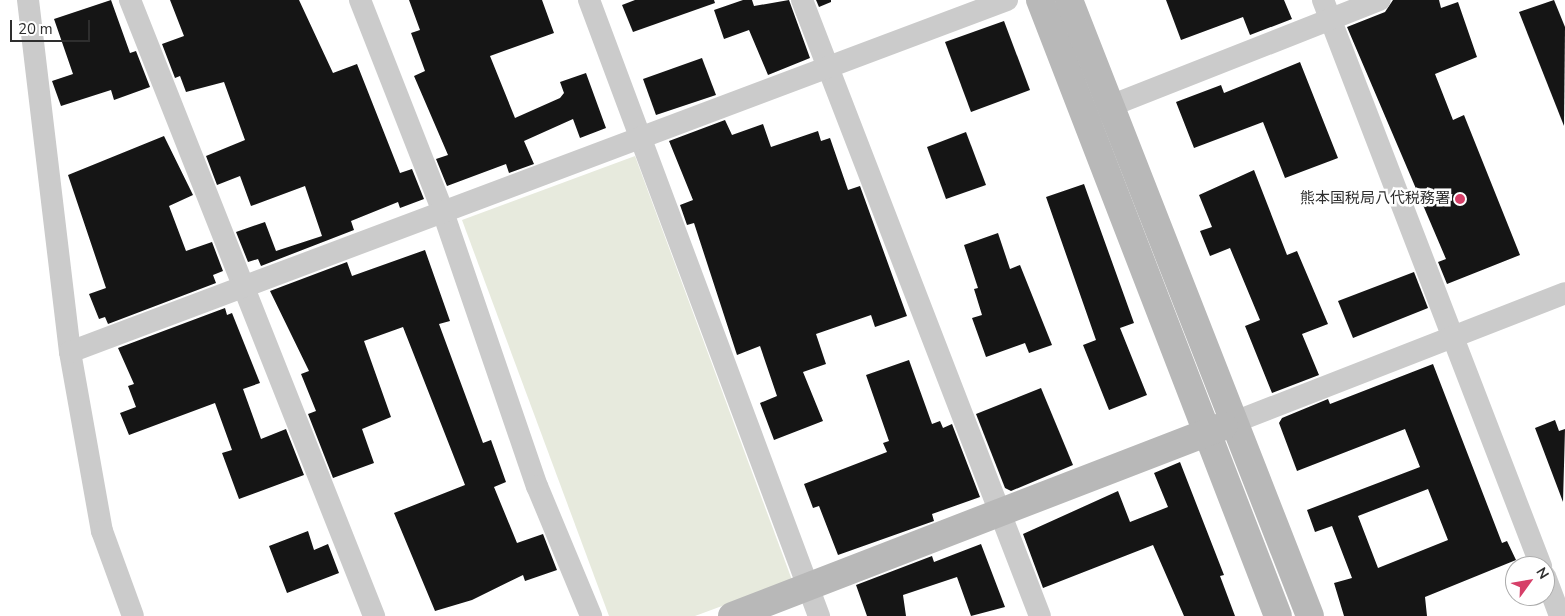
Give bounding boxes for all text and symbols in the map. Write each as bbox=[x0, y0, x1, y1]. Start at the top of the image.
scale bar bbox=[12, 10, 92, 42]
text: 20 m bbox=[18, 19, 53, 39]
place label: 熊本国税局八代税務署 bbox=[1300, 190, 1450, 208]
marker: 熊本国税局八代税務署 bbox=[1454, 193, 1466, 205]
north arrow bbox=[1505, 556, 1555, 606]
text: N bbox=[1531, 564, 1553, 583]

